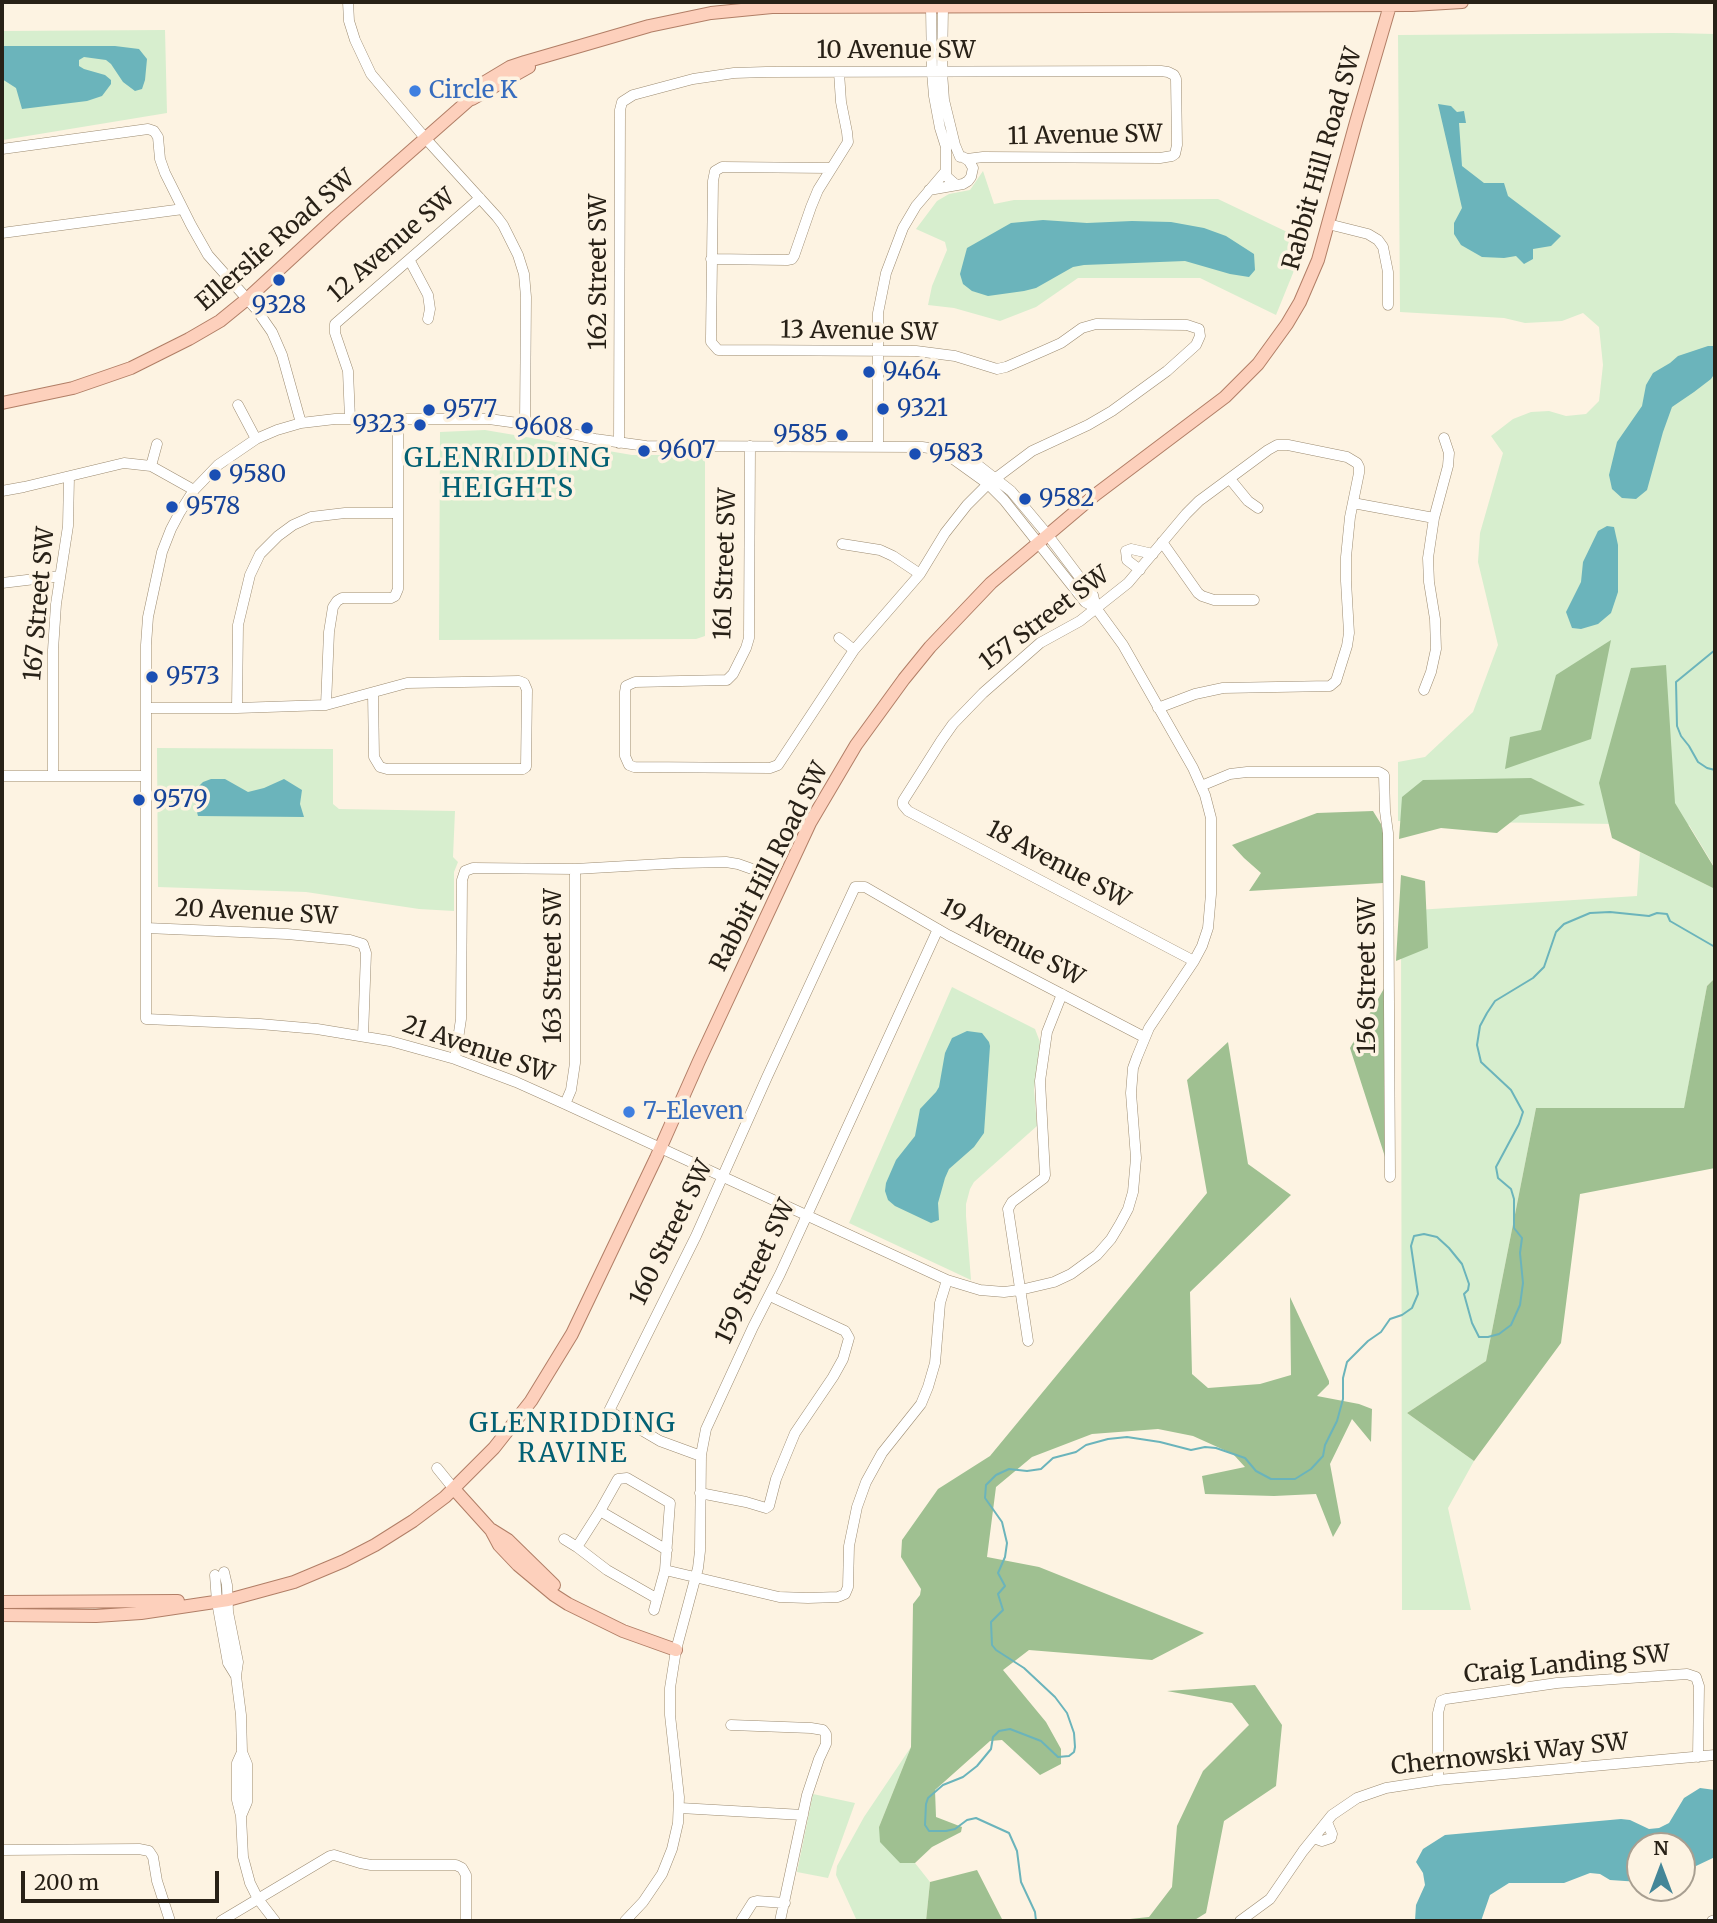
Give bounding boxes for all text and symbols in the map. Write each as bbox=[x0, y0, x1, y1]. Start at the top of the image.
street label: 10 Avenue SW bbox=[816, 37, 976, 65]
street label: Rabbit Hill Road SW bbox=[1277, 44, 1369, 274]
place label: Circle K bbox=[429, 77, 517, 105]
marker: Circle K bbox=[407, 83, 423, 99]
street label: 11 Avenue SW bbox=[1007, 120, 1163, 152]
street label: Ellerslie Road SW bbox=[191, 164, 361, 318]
street label: 12 Avenue SW bbox=[323, 183, 461, 309]
street label: 162 Street SW bbox=[585, 194, 613, 350]
marker: 9328 bbox=[271, 272, 287, 288]
place label: 9328 bbox=[252, 292, 306, 320]
street label: 13 Avenue SW bbox=[780, 316, 938, 348]
place label: 9464 bbox=[883, 358, 941, 386]
marker: 9464 bbox=[861, 364, 877, 380]
place label: 9321 bbox=[897, 395, 948, 423]
place label: 9577 bbox=[443, 396, 497, 424]
marker: 9321 bbox=[875, 401, 891, 417]
marker: 9577 bbox=[421, 402, 437, 418]
place label: 9323 bbox=[352, 411, 406, 439]
place label: 9608 bbox=[514, 414, 573, 442]
marker: 9323 bbox=[412, 417, 428, 433]
marker: 9608 bbox=[579, 420, 595, 436]
place label: 9585 bbox=[773, 421, 828, 449]
marker: 9585 bbox=[834, 427, 850, 443]
place label: 9607 bbox=[658, 437, 715, 465]
place label: 9583 bbox=[929, 440, 984, 468]
marker: 9607 bbox=[636, 443, 652, 459]
district label: GLENRIDDING HEIGHTS bbox=[405, 444, 611, 505]
marker: 9583 bbox=[907, 446, 923, 462]
place label: 9580 bbox=[229, 461, 286, 489]
marker: 9580 bbox=[207, 467, 223, 483]
place label: 9582 bbox=[1039, 485, 1095, 513]
street label: 161 Street SW bbox=[709, 488, 743, 640]
marker: 9582 bbox=[1017, 491, 1033, 507]
place label: 9578 bbox=[186, 493, 240, 521]
marker: 9578 bbox=[164, 499, 180, 515]
street label: 167 Street SW bbox=[19, 526, 61, 682]
street label: 157 Street SW bbox=[974, 561, 1116, 677]
place label: 9573 bbox=[166, 663, 220, 691]
marker: 9573 bbox=[144, 669, 160, 685]
street label: Rabbit Hill Road SW bbox=[705, 758, 835, 976]
place label: 9579 bbox=[153, 786, 208, 814]
marker: 9579 bbox=[131, 792, 147, 808]
street label: 18 Avenue SW bbox=[981, 815, 1135, 915]
street label: 163 Street SW bbox=[540, 889, 568, 1043]
street label: 19 Avenue SW bbox=[936, 893, 1088, 993]
street label: 20 Avenue SW bbox=[174, 894, 338, 932]
street label: 156 Street SW bbox=[1354, 898, 1382, 1054]
street label: 21 Avenue SW bbox=[399, 1011, 557, 1089]
place label: 7-Eleven bbox=[643, 1098, 744, 1126]
marker: 7-Eleven bbox=[621, 1104, 637, 1120]
street label: 160 Street SW bbox=[624, 1156, 720, 1310]
street label: 159 Street SW bbox=[710, 1195, 802, 1349]
district label: GLENRIDDING RAVINE bbox=[470, 1409, 676, 1470]
street label: Craig Landing SW bbox=[1462, 1640, 1672, 1690]
street label: Chernowski Way SW bbox=[1390, 1728, 1630, 1782]
north arrow bbox=[1626, 1832, 1696, 1902]
text: N bbox=[1653, 1836, 1669, 1860]
scale bar bbox=[24, 1856, 222, 1900]
text: 200 m bbox=[34, 1869, 99, 1896]

